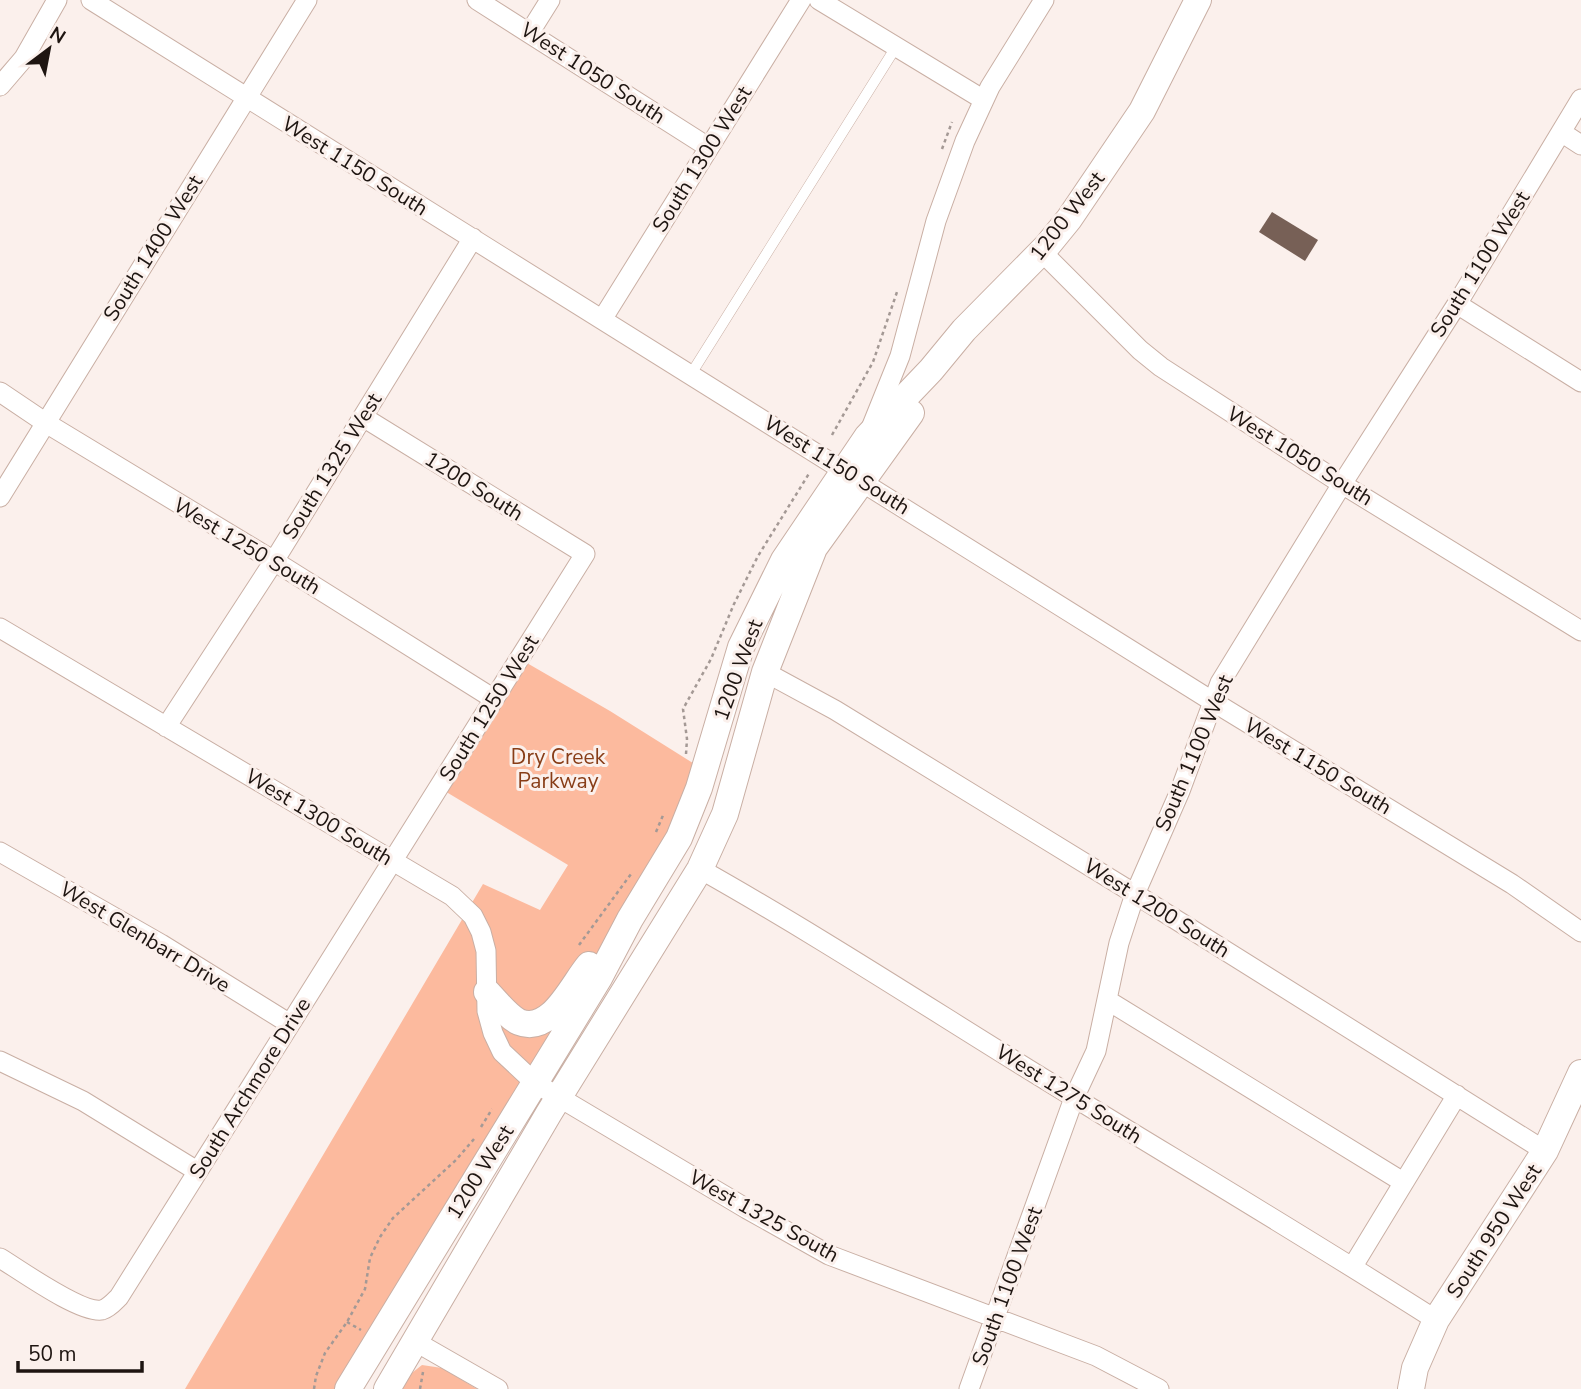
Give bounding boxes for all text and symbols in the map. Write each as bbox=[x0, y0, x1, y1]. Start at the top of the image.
north arrow bbox=[14, 14, 84, 84]
street label: West 1050 South bbox=[515, 16, 671, 130]
text: N bbox=[45, 21, 70, 50]
street label: South 1300 West bbox=[646, 80, 759, 237]
street label: West 1150 South bbox=[277, 110, 433, 222]
street label: 1200 West bbox=[1023, 165, 1111, 266]
street label: South 1400 West bbox=[97, 169, 210, 326]
street label: South 1100 West bbox=[1424, 185, 1537, 342]
street label: South 1325 West bbox=[276, 387, 389, 544]
street label: West 1050 South bbox=[1222, 400, 1378, 512]
street label: West 1150 South bbox=[759, 409, 915, 521]
street label: 1200 South bbox=[419, 445, 529, 527]
street label: West 1250 South bbox=[168, 491, 326, 601]
street label: 1200 West bbox=[707, 615, 770, 725]
street label: South 1250 West bbox=[433, 629, 546, 786]
street label: South 1100 West bbox=[1148, 670, 1240, 835]
street label: West 1150 South bbox=[1239, 711, 1397, 821]
park label: Dry Creek Parkway bbox=[511, 743, 606, 795]
street label: West 1300 South bbox=[240, 762, 398, 872]
street label: West 1200 South bbox=[1079, 852, 1235, 964]
street label: West Glenbarr Drive bbox=[55, 875, 235, 999]
street label: South Archmore Drive bbox=[183, 992, 317, 1184]
street label: West 1275 South bbox=[991, 1038, 1147, 1150]
street label: 1200 West bbox=[440, 1119, 520, 1224]
street label: South 950 West bbox=[1440, 1158, 1548, 1303]
street label: West 1325 South bbox=[684, 1163, 844, 1269]
street label: South 1100 West bbox=[965, 1202, 1049, 1369]
scale bar bbox=[18, 1330, 142, 1374]
text: 50 m bbox=[28, 1340, 77, 1368]

